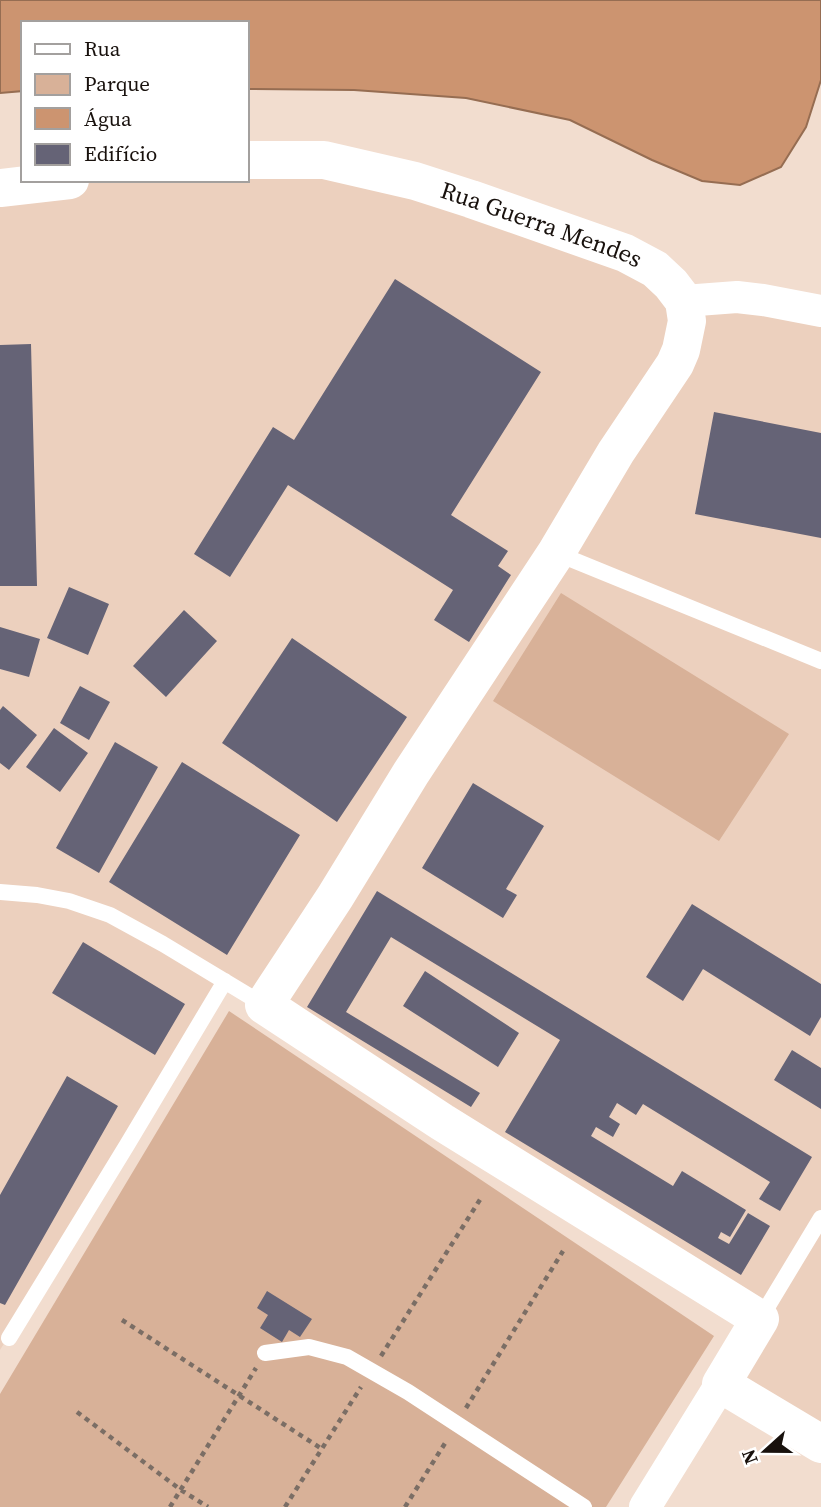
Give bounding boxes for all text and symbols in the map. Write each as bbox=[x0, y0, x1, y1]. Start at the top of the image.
legend bbox=[21, 21, 248, 182]
text: Rua bbox=[84, 34, 121, 63]
text: Parque bbox=[84, 69, 150, 98]
text: Água bbox=[84, 104, 132, 133]
text: Edifício bbox=[84, 139, 157, 168]
street label: Rua Guerra Mendes bbox=[437, 173, 648, 275]
north arrow bbox=[730, 1416, 800, 1486]
text: N bbox=[734, 1446, 764, 1468]

